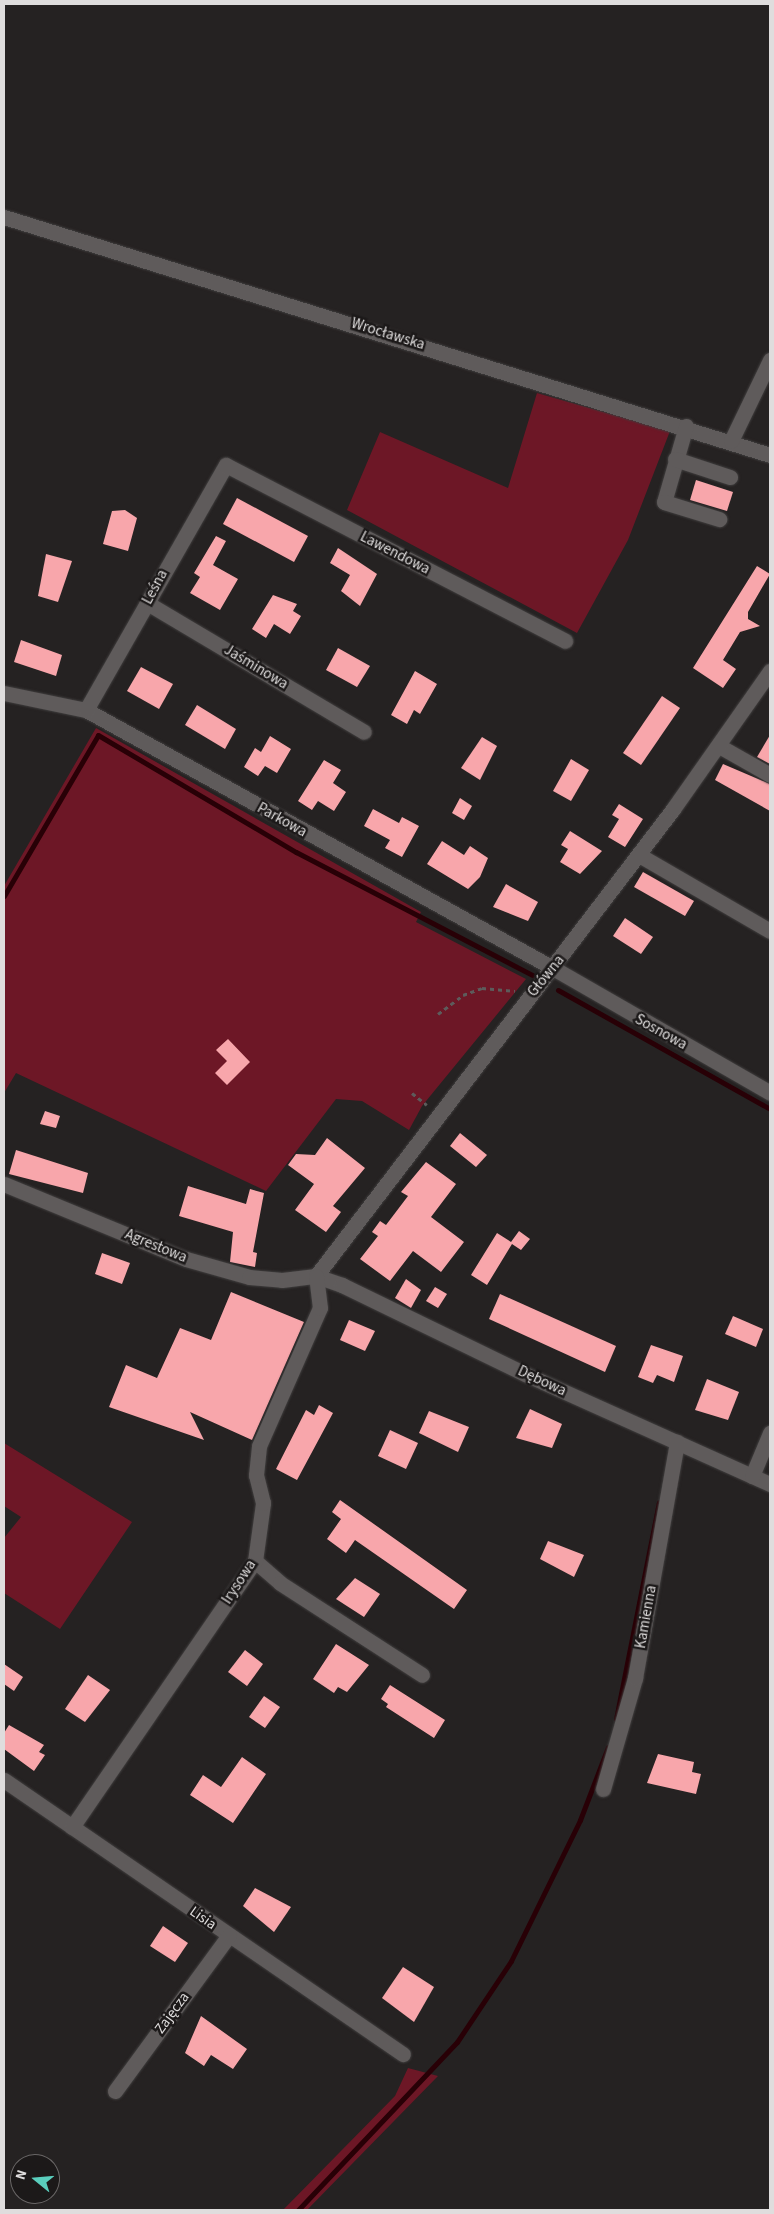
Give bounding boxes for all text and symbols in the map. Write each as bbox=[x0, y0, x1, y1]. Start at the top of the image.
street label: Wrocławska bbox=[349, 314, 427, 354]
street label: Lawendowa bbox=[357, 528, 433, 578]
street label: Leśna bbox=[138, 567, 172, 607]
street label: Jaśminowa bbox=[221, 641, 291, 693]
street label: Parkowa bbox=[254, 799, 310, 841]
street label: Główna bbox=[524, 952, 568, 1000]
street label: Sosnowa bbox=[632, 1010, 690, 1054]
street label: Agrestowa bbox=[122, 1225, 190, 1267]
street label: Dębowa bbox=[515, 1362, 569, 1400]
street label: Irysowa bbox=[218, 1557, 260, 1607]
street label: Kamienna bbox=[632, 1584, 660, 1650]
street label: Lisia bbox=[186, 1902, 220, 1934]
street label: Zajęcza bbox=[151, 1989, 193, 2037]
north arrow bbox=[10, 2154, 60, 2204]
text: N bbox=[11, 2168, 33, 2182]

